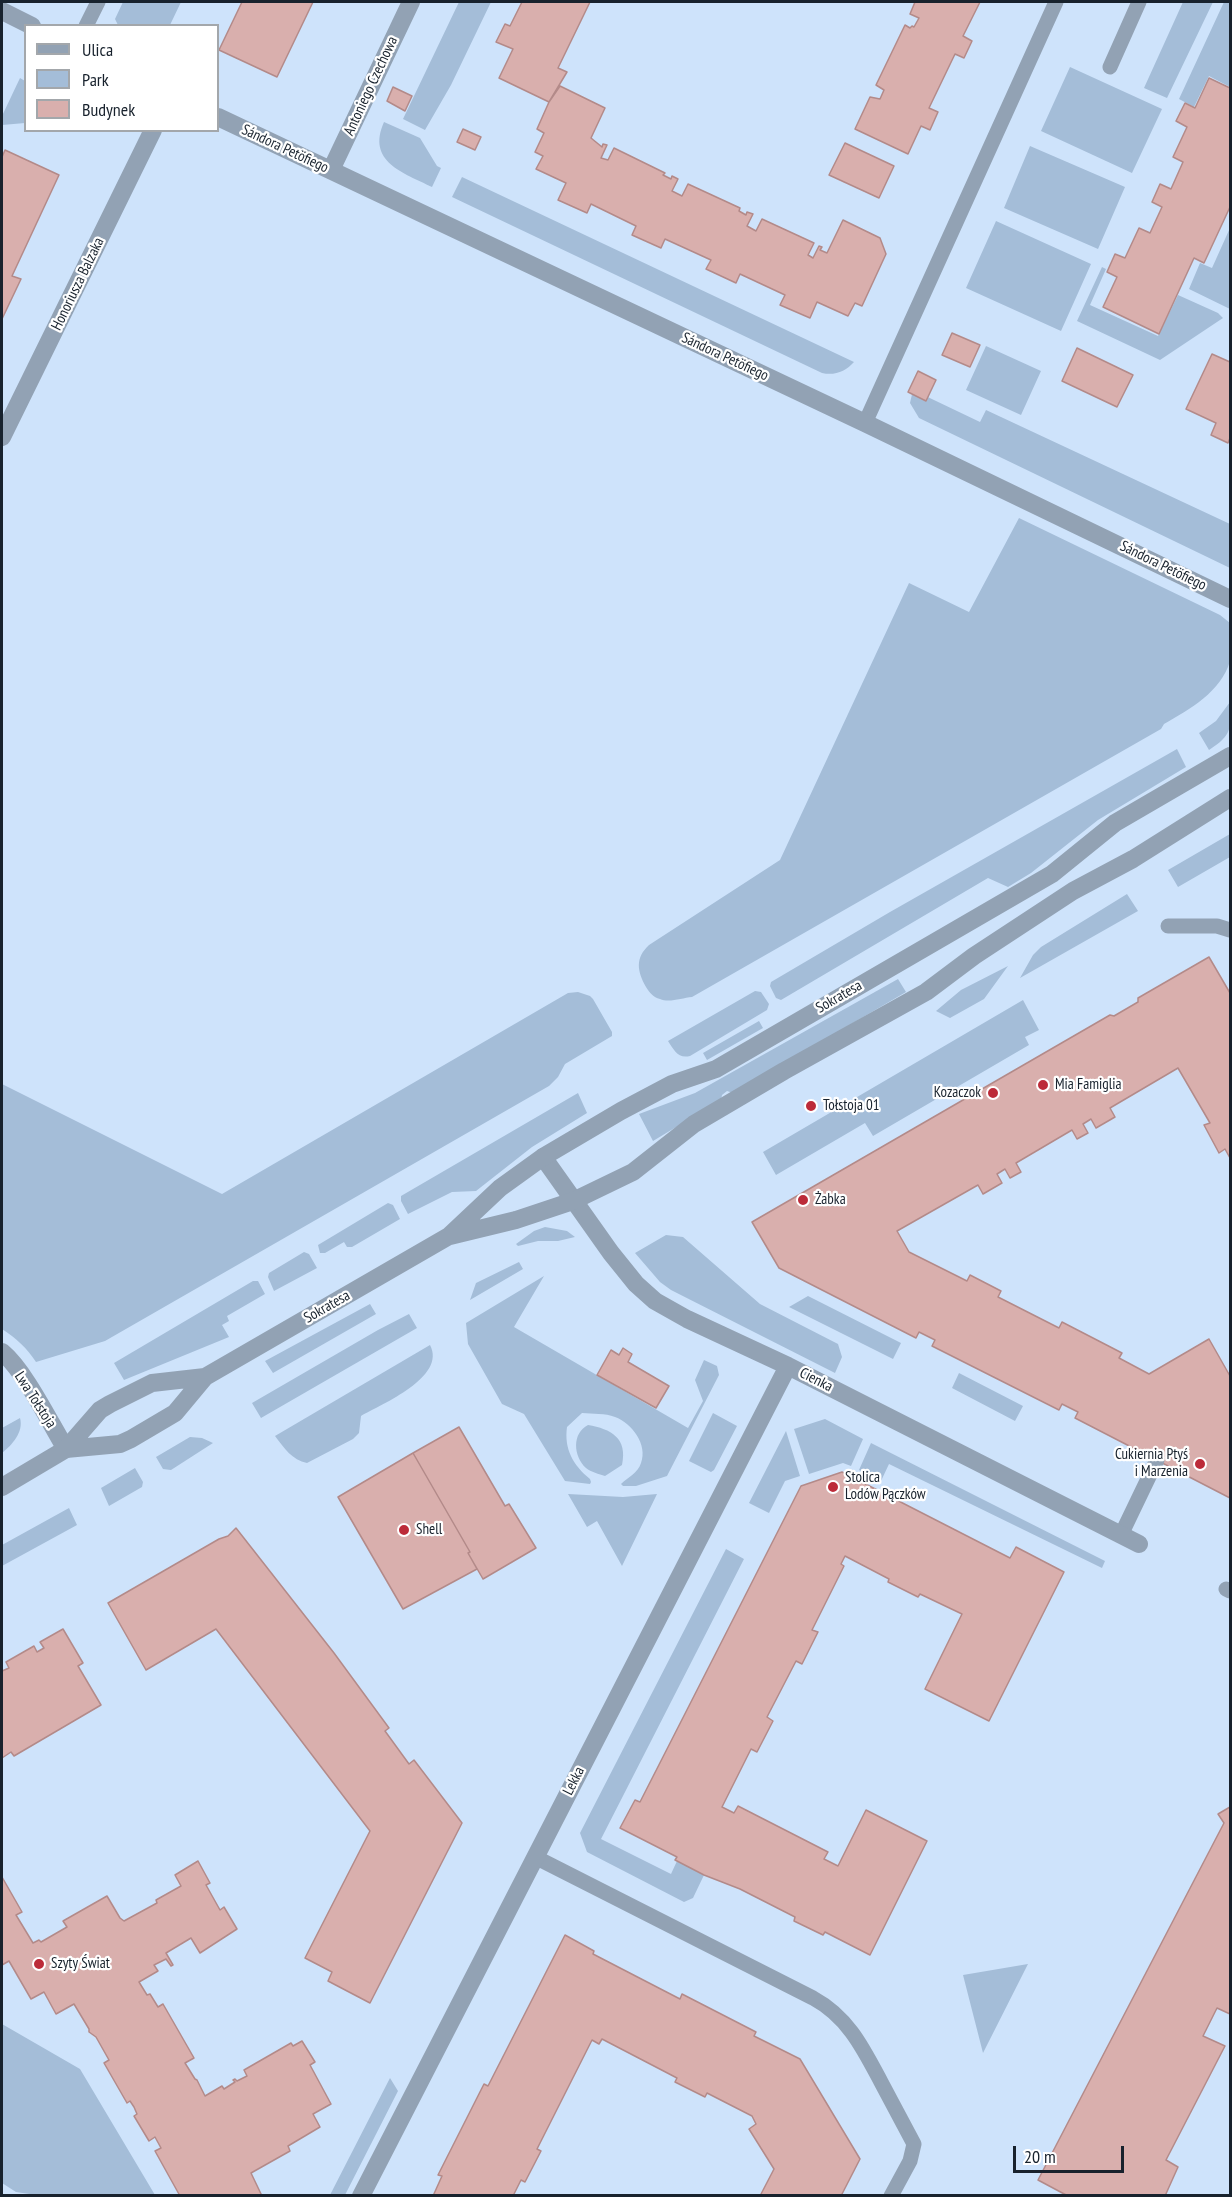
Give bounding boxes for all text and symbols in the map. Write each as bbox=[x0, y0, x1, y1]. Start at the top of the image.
legend bbox=[24, 24, 219, 132]
street label: Antoniego Czechowa bbox=[340, 34, 402, 138]
text: Ulica bbox=[82, 38, 113, 61]
text: Park bbox=[82, 68, 109, 91]
text: Budynek bbox=[82, 98, 135, 121]
street label: Sándora Petöfiego bbox=[239, 121, 331, 177]
street label: Honoriusza Balzaka bbox=[48, 235, 108, 333]
street label: Sándora Petöfiego bbox=[679, 329, 771, 385]
street label: Sándora Petöfiego bbox=[1117, 537, 1209, 595]
street label: Sokratesa bbox=[813, 977, 865, 1017]
place label: Mia Famiglia bbox=[1055, 1076, 1121, 1094]
marker: Mia Famiglia bbox=[1036, 1078, 1050, 1092]
place label: Kozaczok bbox=[934, 1084, 981, 1102]
marker: Kozaczok bbox=[986, 1086, 1000, 1100]
place label: Tołstoja 01 bbox=[823, 1097, 880, 1115]
marker: Tołstoja 01 bbox=[804, 1099, 818, 1113]
place label: Żabka bbox=[815, 1191, 846, 1209]
marker: Żabka bbox=[796, 1193, 810, 1207]
street label: Sokratesa bbox=[301, 1287, 353, 1327]
street label: Cienka bbox=[796, 1364, 836, 1396]
street label: Lwa Tołstoja bbox=[10, 1369, 60, 1431]
place label: Cukiernia Ptyś i Marzenia bbox=[1115, 1446, 1188, 1481]
marker: Cukiernia Ptyś i Marzenia bbox=[1193, 1457, 1207, 1471]
place label: Stolica Lodów Pączków bbox=[845, 1469, 926, 1504]
marker: Stolica Lodów Pączków bbox=[826, 1480, 840, 1494]
place label: Shell bbox=[416, 1521, 442, 1539]
marker: Shell bbox=[397, 1523, 411, 1537]
street label: Lekka bbox=[559, 1764, 589, 1798]
place label: Szyty Świat bbox=[51, 1955, 110, 1973]
marker: Szyty Świat bbox=[32, 1957, 46, 1971]
scale bar bbox=[1016, 2134, 1127, 2172]
text: 20 m bbox=[1024, 2145, 1056, 2168]

